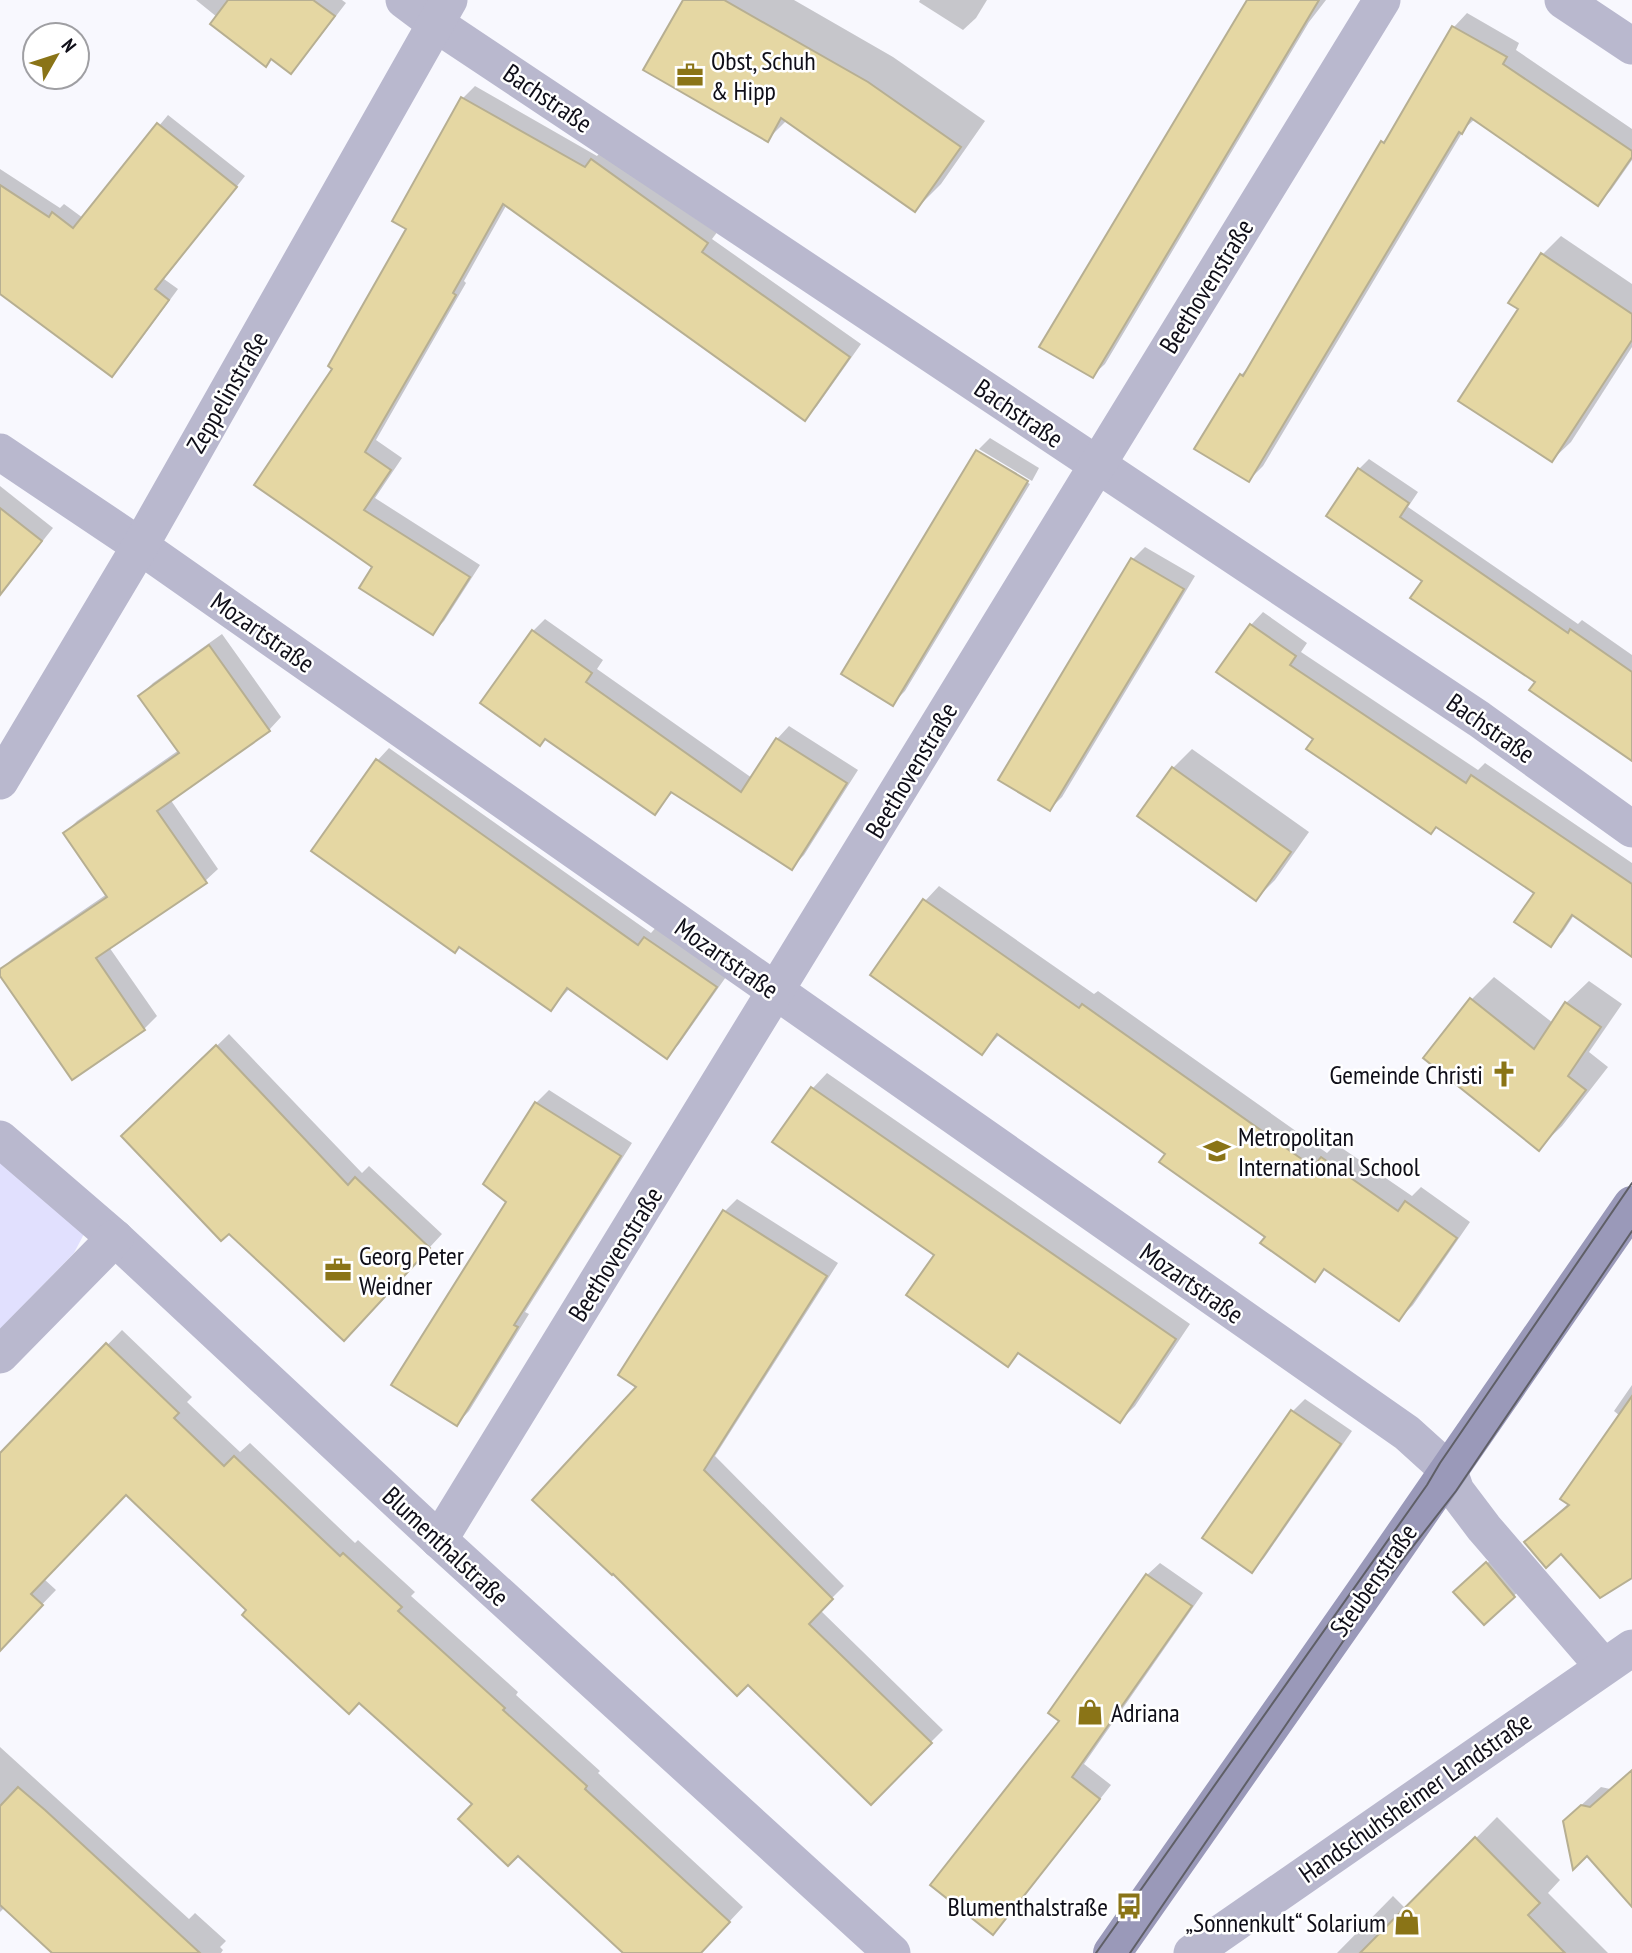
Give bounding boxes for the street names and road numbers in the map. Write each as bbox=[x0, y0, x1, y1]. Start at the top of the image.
street label: Bachstraße bbox=[497, 56, 599, 140]
street label: Beethovenstraße bbox=[1152, 213, 1260, 359]
street label: Zeppelinstraße bbox=[179, 326, 275, 458]
street label: Bachstraße bbox=[968, 371, 1070, 455]
street label: Mozartstraße bbox=[205, 584, 321, 680]
street label: Bachstraße bbox=[1440, 686, 1542, 770]
street label: Beethovenstraße bbox=[858, 696, 964, 844]
street label: Mozartstraße bbox=[669, 910, 785, 1006]
street label: Beethovenstraße bbox=[561, 1181, 669, 1327]
street label: Mozartstraße bbox=[1134, 1235, 1250, 1331]
street label: Blumenthalstraße bbox=[376, 1479, 516, 1613]
street label: Steubenstraße bbox=[1322, 1517, 1424, 1643]
street label: Handschuhsheimer Landstraße bbox=[1292, 1704, 1538, 1890]

